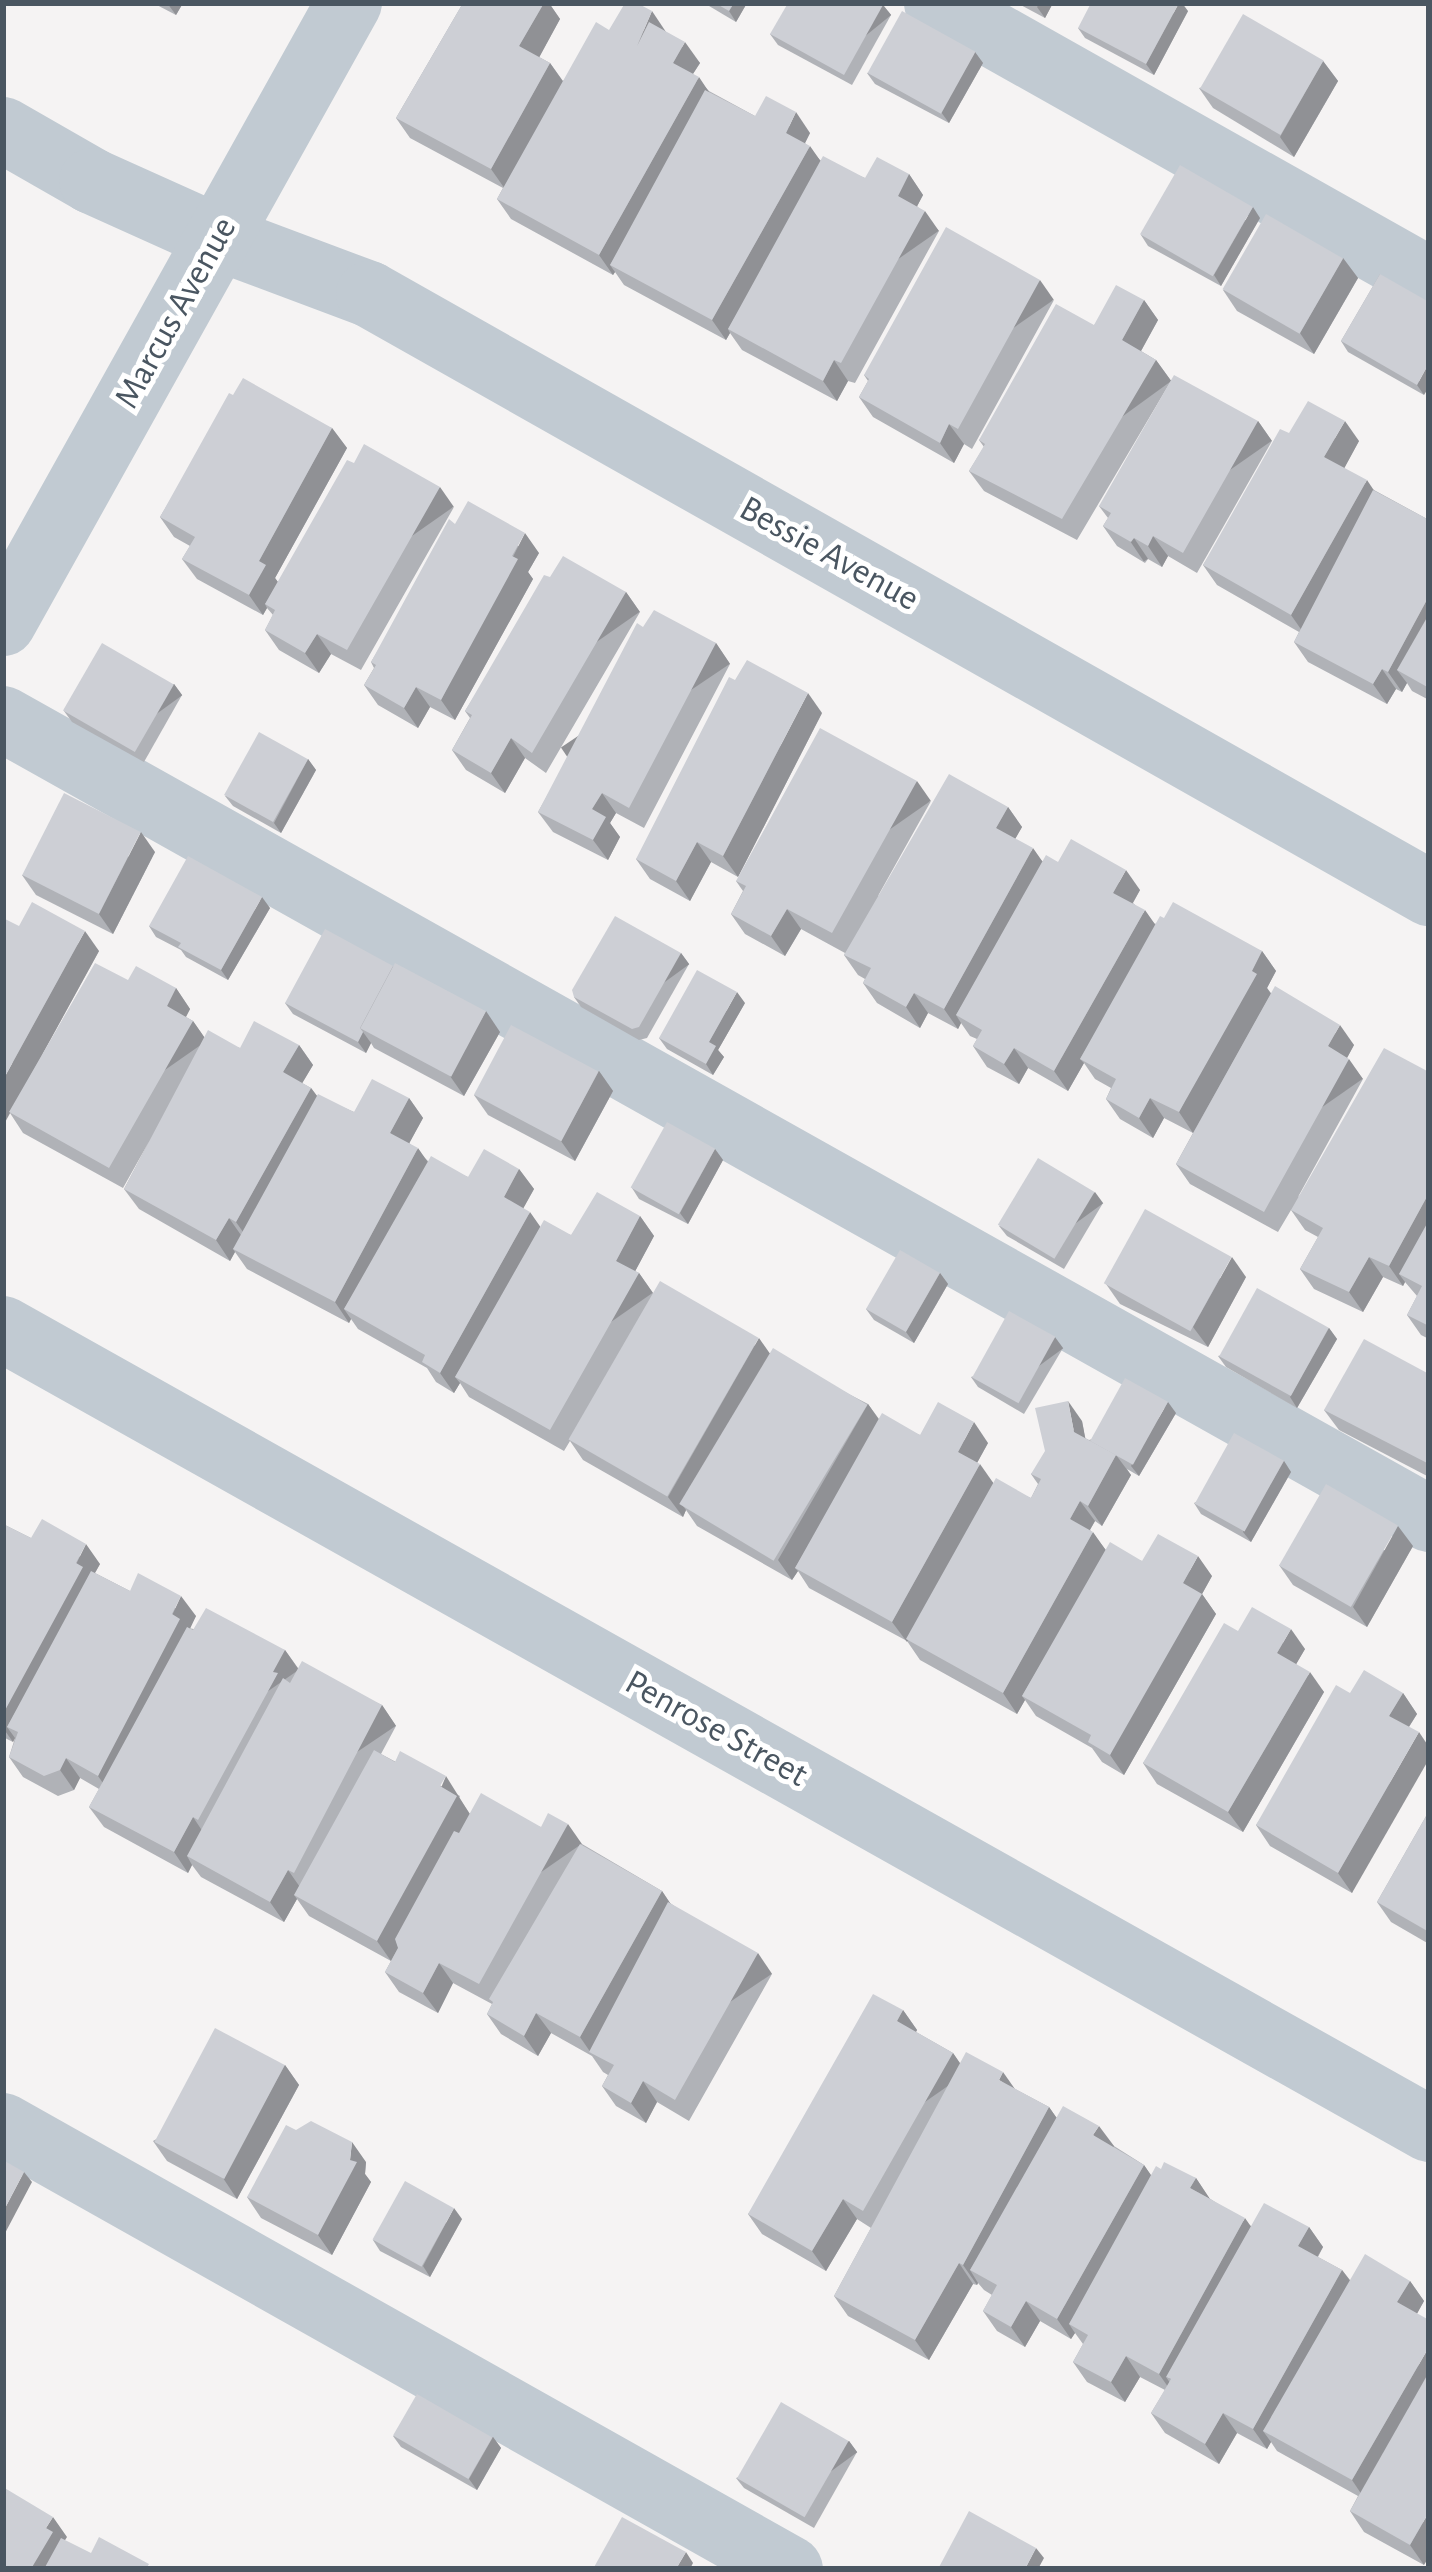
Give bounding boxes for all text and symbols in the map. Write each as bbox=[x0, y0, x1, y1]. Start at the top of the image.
street label: Marcus Avenue bbox=[106, 210, 246, 416]
street label: Bessie Avenue bbox=[732, 487, 926, 621]
street label: Penrose Street bbox=[617, 1661, 815, 1797]

